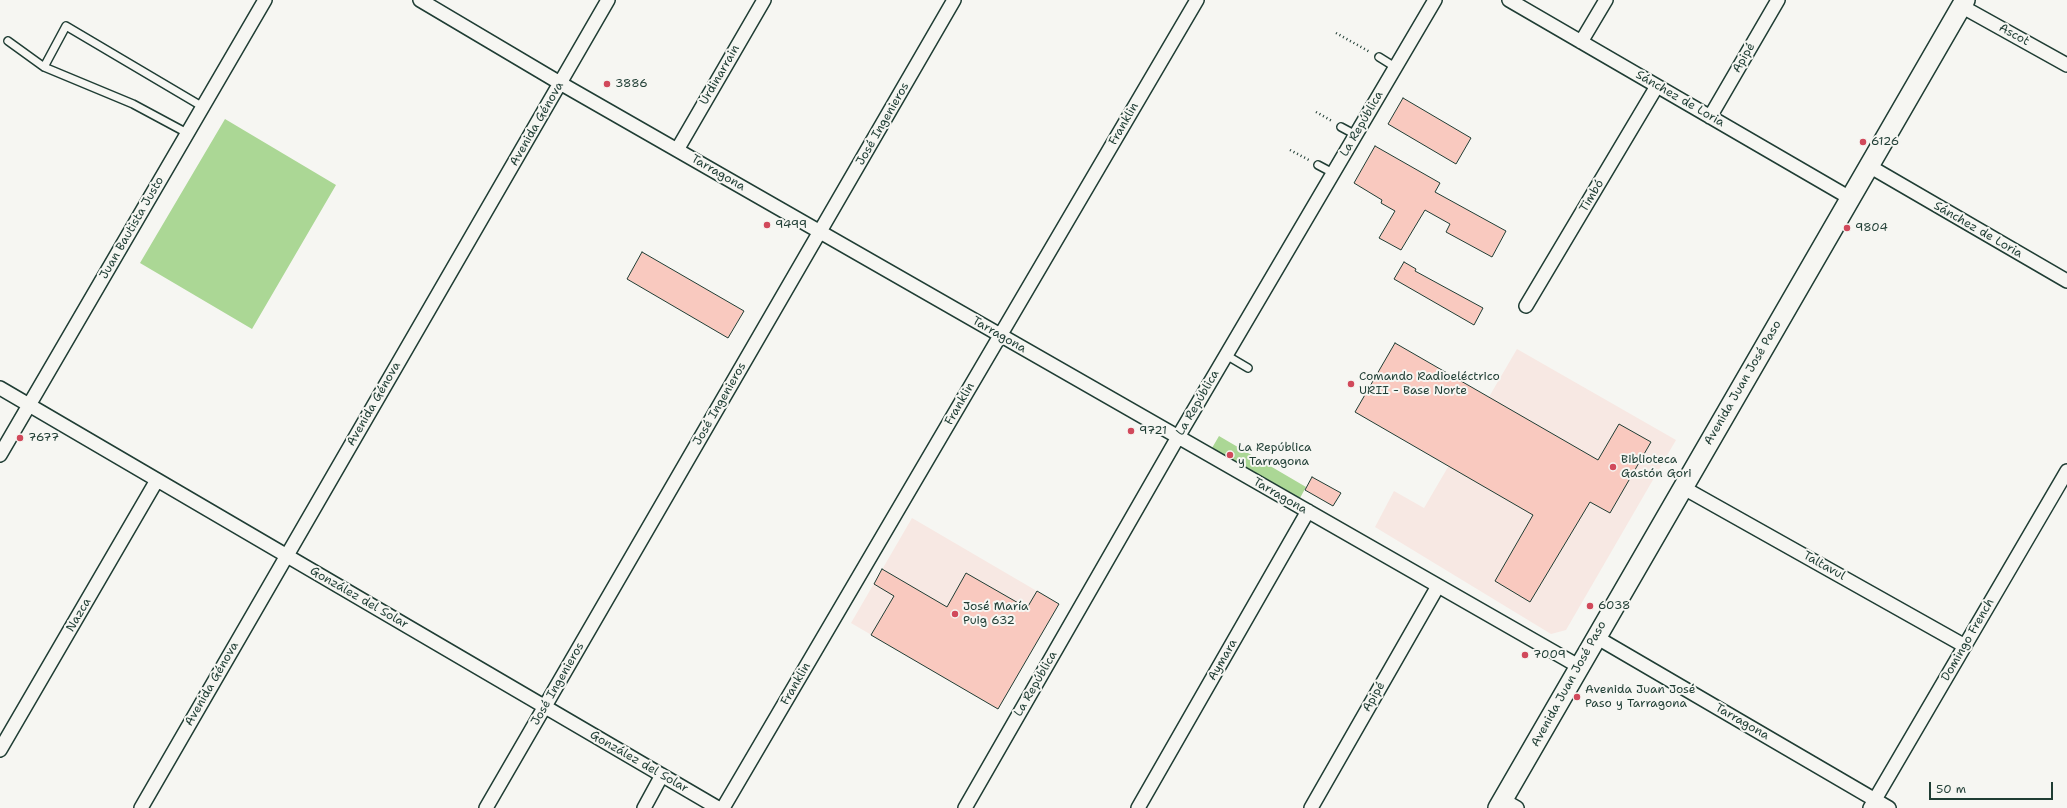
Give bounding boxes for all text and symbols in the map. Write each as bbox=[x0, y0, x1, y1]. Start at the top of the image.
street label: Ascot bbox=[1996, 21, 2032, 49]
street label: Apipé bbox=[1730, 40, 1758, 76]
street label: Urdinarrain bbox=[697, 43, 743, 107]
street label: Sánchez de Loria bbox=[1633, 68, 1727, 130]
place label: 3886 bbox=[615, 77, 648, 91]
street label: Avenida Génova bbox=[507, 79, 567, 169]
marker: 3886 bbox=[602, 79, 612, 89]
street label: José Ingenieros bbox=[853, 80, 913, 168]
street label: La República bbox=[1337, 89, 1387, 159]
street label: Franklin bbox=[1106, 100, 1142, 148]
place label: 6126 bbox=[1871, 135, 1899, 149]
marker: 6126 bbox=[1858, 137, 1868, 147]
street label: Tarragona bbox=[688, 152, 748, 194]
street label: Juan Bautista Justo bbox=[97, 174, 167, 282]
street label: Timbó bbox=[1577, 177, 1607, 215]
street label: Sánchez de Loria bbox=[1931, 199, 2025, 261]
place label: 9499 bbox=[775, 218, 807, 232]
marker: 9499 bbox=[762, 220, 772, 230]
place label: 9804 bbox=[1855, 221, 1888, 235]
marker: 9804 bbox=[1842, 223, 1852, 233]
street label: Tarragona bbox=[969, 314, 1029, 356]
street label: Avenida Juan José Paso bbox=[1701, 318, 1785, 448]
street label: Avenida Génova bbox=[344, 359, 404, 449]
street label: José Ingenieros bbox=[690, 360, 750, 448]
street label: La República bbox=[1173, 368, 1223, 438]
place label: Comando Radioeléctrico URII - Base Norte bbox=[1359, 370, 1500, 398]
marker: Comando Radioeléctrico URII - Base Norte bbox=[1346, 379, 1356, 389]
street label: Franklin bbox=[942, 380, 978, 428]
place label: 9721 bbox=[1139, 424, 1167, 438]
marker: 9721 bbox=[1126, 426, 1136, 436]
place label: 7677 bbox=[28, 431, 59, 445]
marker: 7677 bbox=[15, 433, 25, 443]
place label: La República y Tarragona bbox=[1238, 441, 1311, 469]
marker: La República y Tarragona bbox=[1225, 450, 1235, 460]
place label: Biblioteca Gastón Gori bbox=[1621, 453, 1692, 481]
marker: Biblioteca Gastón Gori bbox=[1608, 462, 1618, 472]
street label: Tarragona bbox=[1250, 475, 1310, 517]
street label: Taltavul bbox=[1800, 549, 1848, 583]
street label: González del Solar bbox=[307, 564, 411, 632]
street label: Nazca bbox=[64, 596, 94, 634]
street label: Domingo French bbox=[1939, 596, 1997, 684]
place label: 6038 bbox=[1598, 599, 1630, 613]
place label: José María Puig 632 bbox=[963, 600, 1029, 628]
marker: 6038 bbox=[1585, 601, 1595, 611]
marker: José María Puig 632 bbox=[950, 609, 960, 619]
street label: Avenida Juan José Paso bbox=[1528, 619, 1610, 749]
street label: Aymara bbox=[1205, 637, 1241, 683]
street label: Avenida Génova bbox=[182, 639, 242, 729]
street label: José Ingenieros bbox=[528, 640, 588, 728]
place label: 7009 bbox=[1533, 648, 1566, 662]
street label: La República bbox=[1011, 649, 1061, 719]
marker: 7009 bbox=[1520, 650, 1530, 660]
street label: Franklin bbox=[778, 660, 814, 708]
street label: Apipé bbox=[1360, 679, 1388, 715]
place label: Avenida Juan José Paso y Tarragona bbox=[1585, 683, 1696, 711]
marker: Avenida Juan José Paso y Tarragona bbox=[1572, 692, 1582, 702]
street label: Tarragona bbox=[1712, 701, 1772, 743]
street label: González del Solar bbox=[587, 728, 691, 796]
scale bar bbox=[1931, 774, 2055, 800]
text: 50 m bbox=[1936, 781, 1966, 797]

